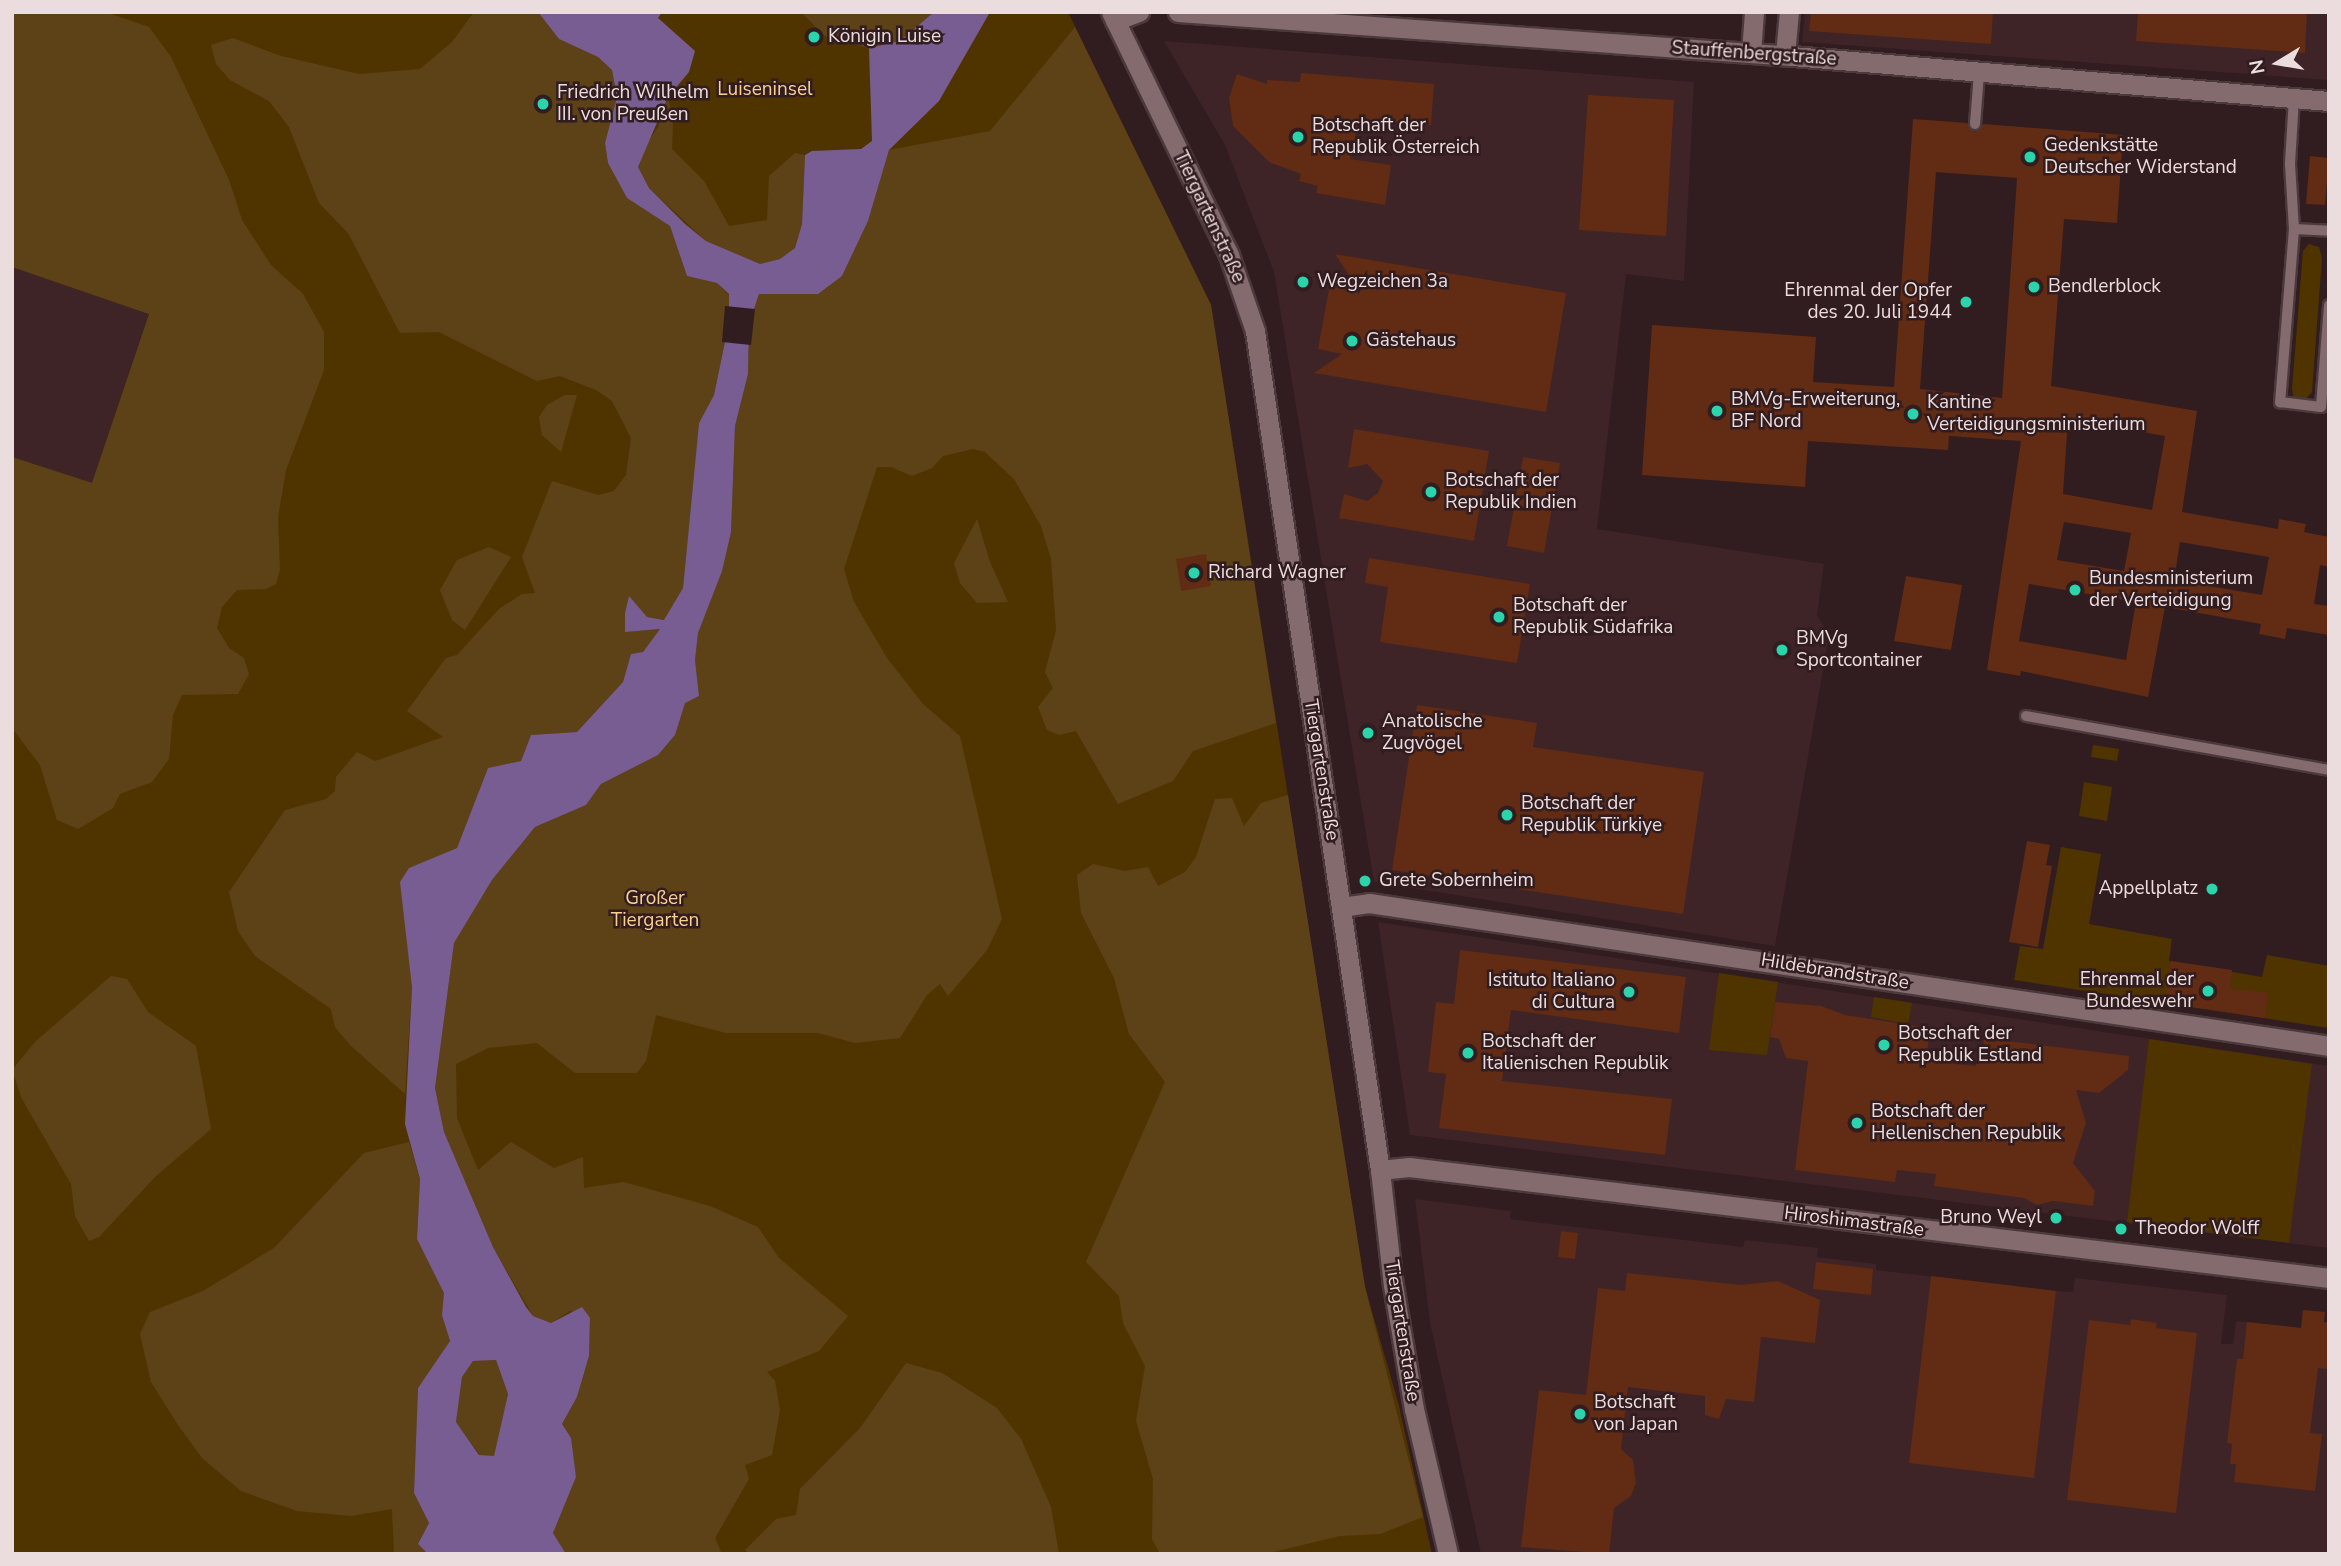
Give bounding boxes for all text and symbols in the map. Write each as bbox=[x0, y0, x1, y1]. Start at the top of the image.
place label: Königin Luise bbox=[828, 26, 941, 48]
north arrow bbox=[2243, 28, 2313, 98]
marker: Königin Luise bbox=[806, 29, 822, 45]
street label: Stauffenbergstraße bbox=[1671, 37, 1837, 71]
text: N bbox=[2243, 58, 2272, 76]
park label: Luiseninsel bbox=[717, 79, 813, 101]
place label: Friedrich Wilhelm III. von Preußen bbox=[557, 82, 709, 126]
marker: Friedrich Wilhelm III. von Preußen bbox=[535, 96, 551, 112]
place label: Botschaft der Republik Österreich bbox=[1312, 115, 1480, 159]
marker: Botschaft der Republik Österreich bbox=[1290, 129, 1306, 145]
place label: Gedenkstätte Deutscher Widerstand bbox=[2044, 135, 2237, 179]
street label: Tiergartenstraße bbox=[1168, 147, 1250, 287]
marker: Gedenkstätte Deutscher Widerstand bbox=[2022, 149, 2038, 165]
place label: Wegzeichen 3a bbox=[1317, 271, 1448, 293]
marker: Wegzeichen 3a bbox=[1295, 274, 1311, 290]
place label: Bendlerblock bbox=[2048, 276, 2161, 298]
marker: Bendlerblock bbox=[2026, 279, 2042, 295]
place label: Ehrenmal der Opfer des 20. Juli 1944 bbox=[1784, 280, 1952, 324]
marker: Ehrenmal der Opfer des 20. Juli 1944 bbox=[1958, 294, 1974, 310]
place label: Gästehaus bbox=[1366, 330, 1456, 352]
marker: Gästehaus bbox=[1344, 333, 1360, 349]
place label: BMVg-Erweiterung, BF Nord bbox=[1731, 389, 1900, 433]
place label: Kantine Verteidigungsministerium bbox=[1927, 392, 2146, 436]
marker: BMVg-Erweiterung, BF Nord bbox=[1709, 403, 1725, 419]
marker: Kantine Verteidigungsministerium bbox=[1905, 406, 1921, 422]
place label: Botschaft der Republik Indien bbox=[1445, 470, 1577, 514]
marker: Botschaft der Republik Indien bbox=[1423, 484, 1439, 500]
place label: Richard Wagner bbox=[1208, 562, 1346, 584]
marker: Richard Wagner bbox=[1186, 565, 1202, 581]
place label: Bundesministerium der Verteidigung bbox=[2089, 568, 2253, 612]
marker: Bundesministerium der Verteidigung bbox=[2067, 582, 2083, 598]
place label: Botschaft der Republik Südafrika bbox=[1513, 595, 1673, 639]
marker: Botschaft der Republik Südafrika bbox=[1491, 609, 1507, 625]
place label: BMVg Sportcontainer bbox=[1796, 628, 1922, 672]
marker: BMVg Sportcontainer bbox=[1774, 642, 1790, 658]
street label: Tiergartenstraße bbox=[1299, 698, 1343, 842]
place label: Anatolische Zugvögel bbox=[1382, 711, 1483, 755]
marker: Anatolische Zugvögel bbox=[1360, 725, 1376, 741]
place label: Botschaft der Republik Türkiye bbox=[1521, 793, 1662, 837]
marker: Botschaft der Republik Türkiye bbox=[1499, 807, 1515, 823]
place label: Grete Sobernheim bbox=[1379, 870, 1534, 892]
marker: Grete Sobernheim bbox=[1357, 873, 1373, 889]
place label: Appellplatz bbox=[2098, 878, 2198, 900]
marker: Appellplatz bbox=[2204, 881, 2220, 897]
park label: Großer Tiergarten bbox=[611, 888, 699, 932]
street label: Hildebrandstraße bbox=[1759, 949, 1911, 995]
place label: Ehrenmal der Bundeswehr bbox=[2080, 969, 2194, 1013]
place label: Istituto Italiano di Cultura bbox=[1488, 970, 1615, 1014]
marker: Ehrenmal der Bundeswehr bbox=[2200, 983, 2216, 999]
marker: Istituto Italiano di Cultura bbox=[1621, 984, 1637, 1000]
place label: Botschaft der Republik Estland bbox=[1898, 1023, 2042, 1067]
place label: Botschaft der Italienischen Republik bbox=[1482, 1031, 1668, 1075]
marker: Botschaft der Republik Estland bbox=[1876, 1037, 1892, 1053]
marker: Botschaft der Italienischen Republik bbox=[1460, 1045, 1476, 1061]
place label: Botschaft der Hellenischen Republik bbox=[1871, 1101, 2061, 1145]
marker: Botschaft der Hellenischen Republik bbox=[1849, 1115, 1865, 1131]
street label: Hiroshimastraße bbox=[1783, 1202, 1925, 1242]
place label: Bruno Weyl bbox=[1940, 1207, 2042, 1229]
marker: Bruno Weyl bbox=[2048, 1210, 2064, 1226]
place label: Theodor Wolff bbox=[2135, 1218, 2259, 1240]
marker: Theodor Wolff bbox=[2113, 1221, 2129, 1237]
street label: Tiergartenstraße bbox=[1380, 1259, 1424, 1403]
place label: Botschaft von Japan bbox=[1594, 1392, 1678, 1436]
marker: Botschaft von Japan bbox=[1572, 1406, 1588, 1422]

